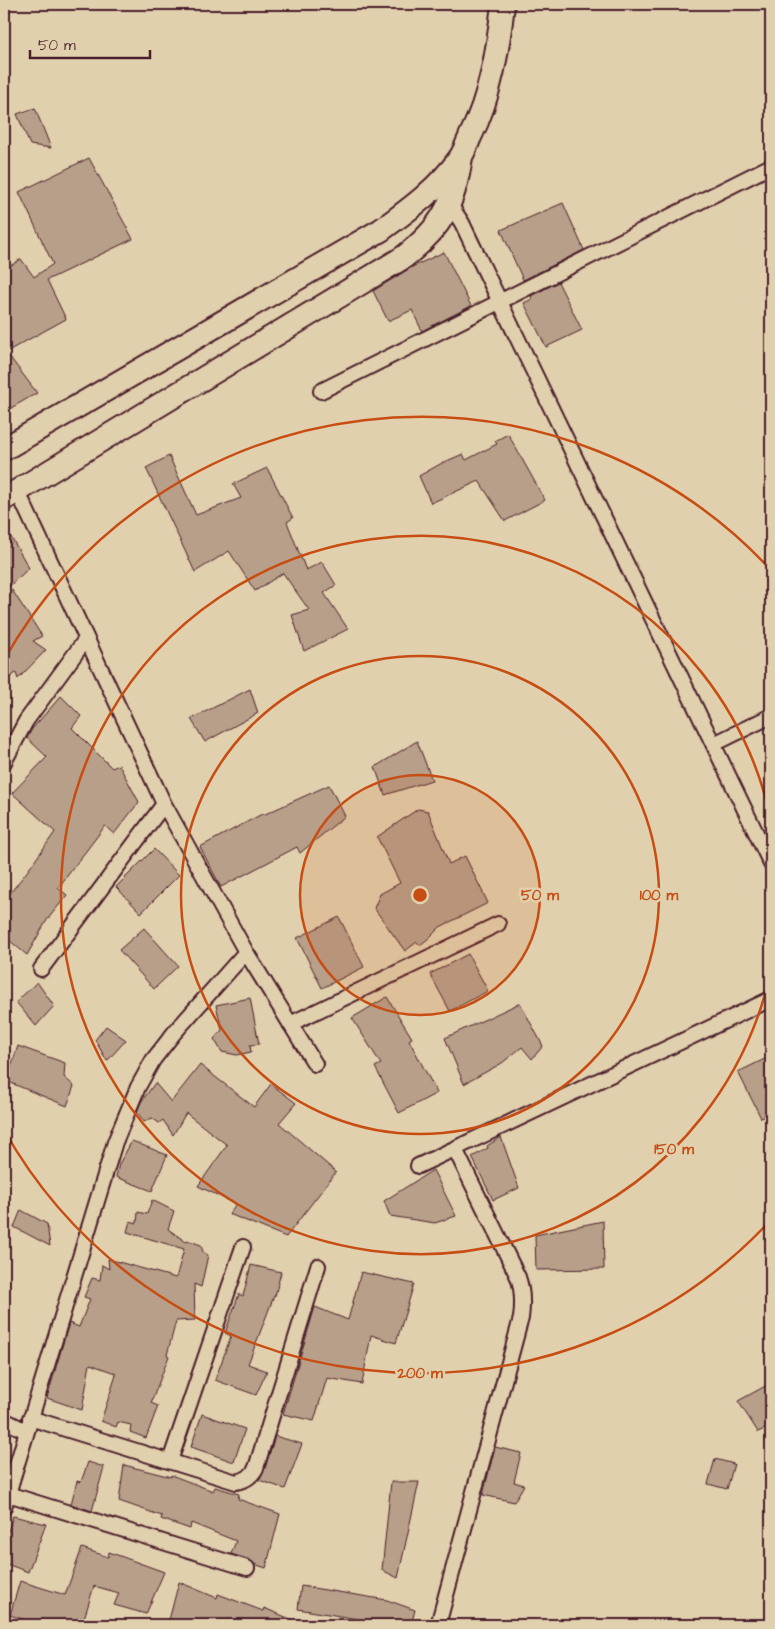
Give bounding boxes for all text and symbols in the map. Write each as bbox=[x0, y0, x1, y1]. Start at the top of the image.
scale bar bbox=[30, 28, 150, 60]
text: 50 m bbox=[38, 35, 76, 56]
text: 50 m bbox=[521, 885, 559, 906]
text: 100 m bbox=[640, 885, 679, 906]
centre of rings bbox=[411, 886, 429, 904]
text: 150 m bbox=[654, 1139, 694, 1160]
text: 200 m bbox=[396, 1363, 443, 1384]

